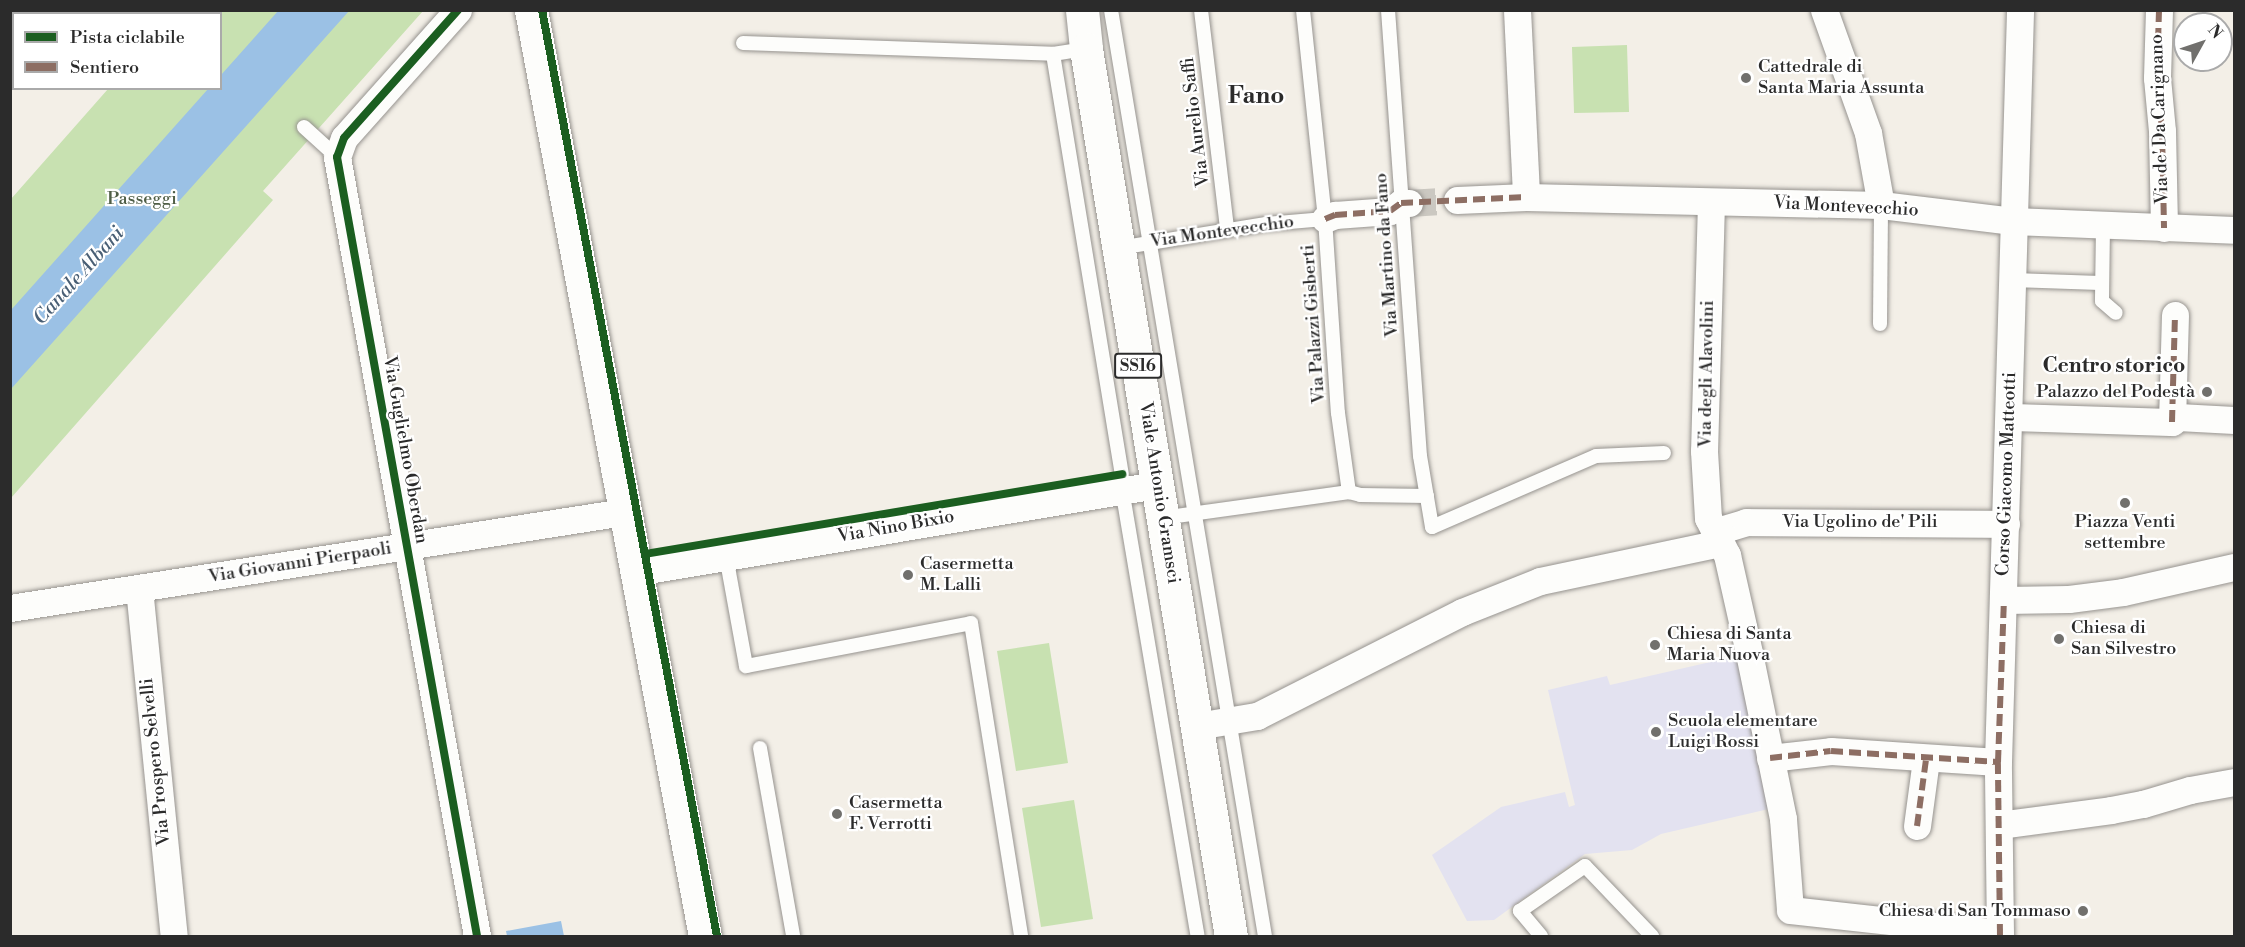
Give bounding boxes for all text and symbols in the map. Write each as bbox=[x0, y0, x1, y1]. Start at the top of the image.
legend bbox=[12, 12, 222, 90]
north arrow bbox=[2173, 12, 2233, 72]
text: N bbox=[2204, 20, 2227, 43]
text: Pista ciclabile bbox=[70, 26, 185, 49]
street label: Via de' Da Carignano bbox=[2146, 34, 2174, 204]
text: Sentiero bbox=[70, 56, 139, 79]
street label: Via Aurelio Saffi bbox=[1177, 56, 1215, 188]
place label: Cattedrale di Santa Maria Assunta bbox=[1758, 57, 1924, 100]
marker: Cattedrale di Santa Maria Assunta bbox=[1739, 71, 1753, 85]
district label: Fano bbox=[1228, 83, 1284, 111]
street label: Via Martino da Fano bbox=[1370, 172, 1404, 338]
park label: Passeggi bbox=[107, 188, 177, 210]
street label: Via Montevecchio bbox=[1773, 192, 1919, 222]
street label: Via Montevecchio bbox=[1149, 211, 1295, 253]
water label: Canale Albani bbox=[29, 222, 129, 330]
street label: Via Palazzi Gisberti bbox=[1298, 244, 1330, 404]
street label: Via degli Alavolini bbox=[1695, 300, 1719, 448]
road number: SS16 bbox=[1114, 353, 1162, 379]
district label: Centro storico bbox=[2043, 353, 2185, 379]
street label: Via Guglielmo Oberdan bbox=[378, 355, 432, 545]
street label: Corso Giacomo Matteotti bbox=[1993, 371, 2021, 577]
place label: Palazzo del Podestà bbox=[2036, 381, 2195, 403]
marker: Palazzo del Podestà bbox=[2200, 385, 2214, 399]
street label: Viale Antonio Gramsci bbox=[1134, 401, 1184, 585]
marker: Piazza Venti settembre bbox=[2118, 496, 2132, 510]
street label: Via Nino Bixio bbox=[836, 506, 956, 548]
street label: Via Ugolino de' Pili bbox=[1782, 511, 1938, 533]
place label: Piazza Venti settembre bbox=[2075, 512, 2175, 554]
street label: Via Giovanni Pierpaoli bbox=[207, 538, 393, 588]
place label: Casermetta M. Lalli bbox=[920, 554, 1014, 596]
marker: Casermetta M. Lalli bbox=[901, 568, 915, 582]
place label: Chiesa di San Silvestro bbox=[2071, 618, 2176, 660]
place label: Chiesa di Santa Maria Nuova bbox=[1667, 624, 1792, 666]
marker: Chiesa di San Silvestro bbox=[2052, 632, 2066, 646]
marker: Chiesa di Santa Maria Nuova bbox=[1648, 638, 1662, 652]
street label: Via Prospero Selvelli bbox=[136, 677, 176, 847]
place label: Scuola elementare Luigi Rossi bbox=[1668, 711, 1818, 754]
marker: Scuola elementare Luigi Rossi bbox=[1649, 725, 1663, 739]
place label: Casermetta F. Verrotti bbox=[849, 793, 943, 836]
marker: Casermetta F. Verrotti bbox=[830, 807, 844, 821]
place label: Chiesa di San Tommaso bbox=[1879, 900, 2071, 922]
marker: Chiesa di San Tommaso bbox=[2076, 904, 2090, 918]

